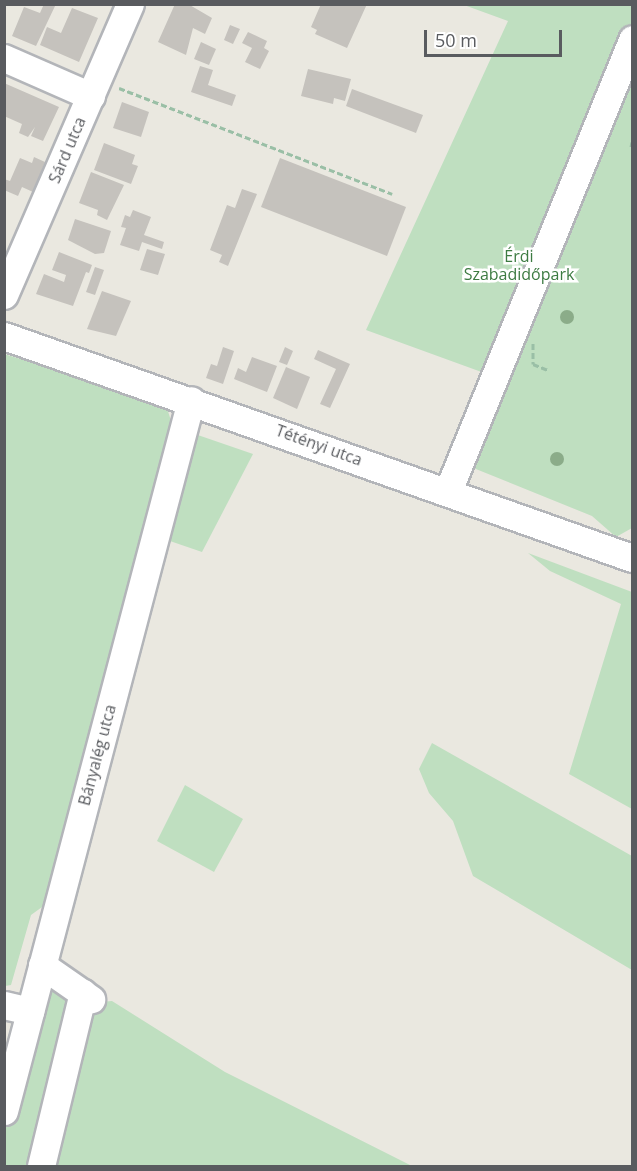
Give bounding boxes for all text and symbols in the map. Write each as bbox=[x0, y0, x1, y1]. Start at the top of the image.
scale bar bbox=[427, 18, 565, 56]
text: 50 m bbox=[435, 28, 477, 52]
street label: Sárd utca bbox=[44, 114, 90, 186]
park label: Érdi Szabadidőpark bbox=[464, 246, 574, 284]
street label: Tétényi utca bbox=[273, 420, 365, 470]
street label: Bányalég utca bbox=[74, 702, 120, 808]

